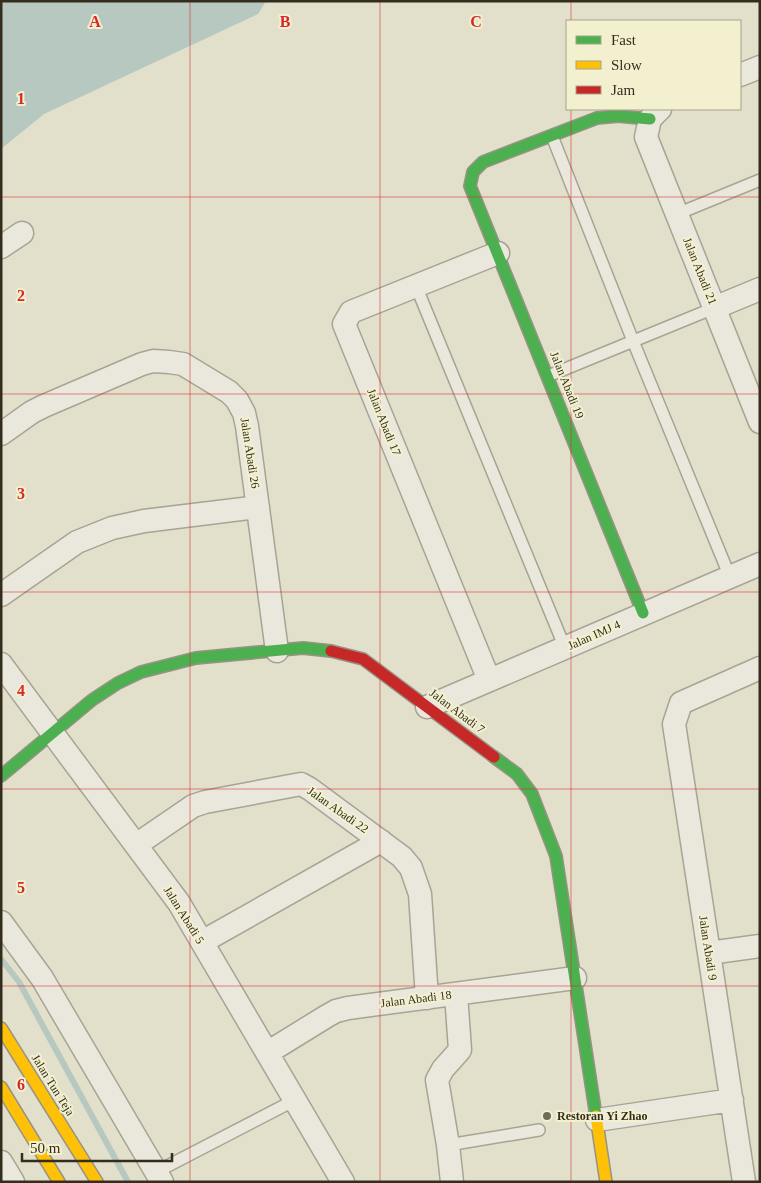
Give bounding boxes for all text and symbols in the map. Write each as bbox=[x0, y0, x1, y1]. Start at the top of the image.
text: A bbox=[89, 13, 101, 30]
text: B bbox=[280, 13, 291, 30]
text: C bbox=[470, 13, 482, 30]
legend bbox=[566, 20, 741, 110]
text: Fast bbox=[611, 32, 637, 48]
text: Slow bbox=[611, 57, 642, 73]
text: Jam bbox=[611, 82, 635, 98]
text: 1 bbox=[17, 90, 25, 107]
street label: Jalan Abadi 21 bbox=[680, 235, 720, 307]
text: 2 bbox=[17, 287, 25, 304]
street label: Jalan Abadi 19 bbox=[547, 349, 587, 421]
street label: Jalan Abadi 17 bbox=[364, 386, 404, 458]
street label: Jalan Abadi 26 bbox=[238, 417, 262, 489]
text: 3 bbox=[17, 485, 25, 502]
street label: Jalan IMJ 4 bbox=[566, 617, 622, 653]
text: 4 bbox=[17, 682, 25, 699]
street label: Jalan Abadi 7 bbox=[427, 686, 487, 736]
street label: Jalan Abadi 22 bbox=[305, 784, 371, 836]
text: 5 bbox=[17, 879, 25, 896]
street label: Jalan Abadi 5 bbox=[161, 884, 207, 946]
street label: Jalan Abadi 9 bbox=[696, 915, 720, 981]
street label: Jalan Abadi 18 bbox=[380, 988, 452, 1010]
street label: Jalan Tun Teja bbox=[29, 1052, 78, 1119]
text: 6 bbox=[17, 1076, 25, 1093]
place label: Restoran Yi Zhao bbox=[557, 1109, 647, 1123]
marker: Restoran Yi Zhao bbox=[541, 1110, 553, 1122]
scale bar bbox=[22, 1130, 172, 1162]
text: 50 m bbox=[30, 1140, 61, 1156]

